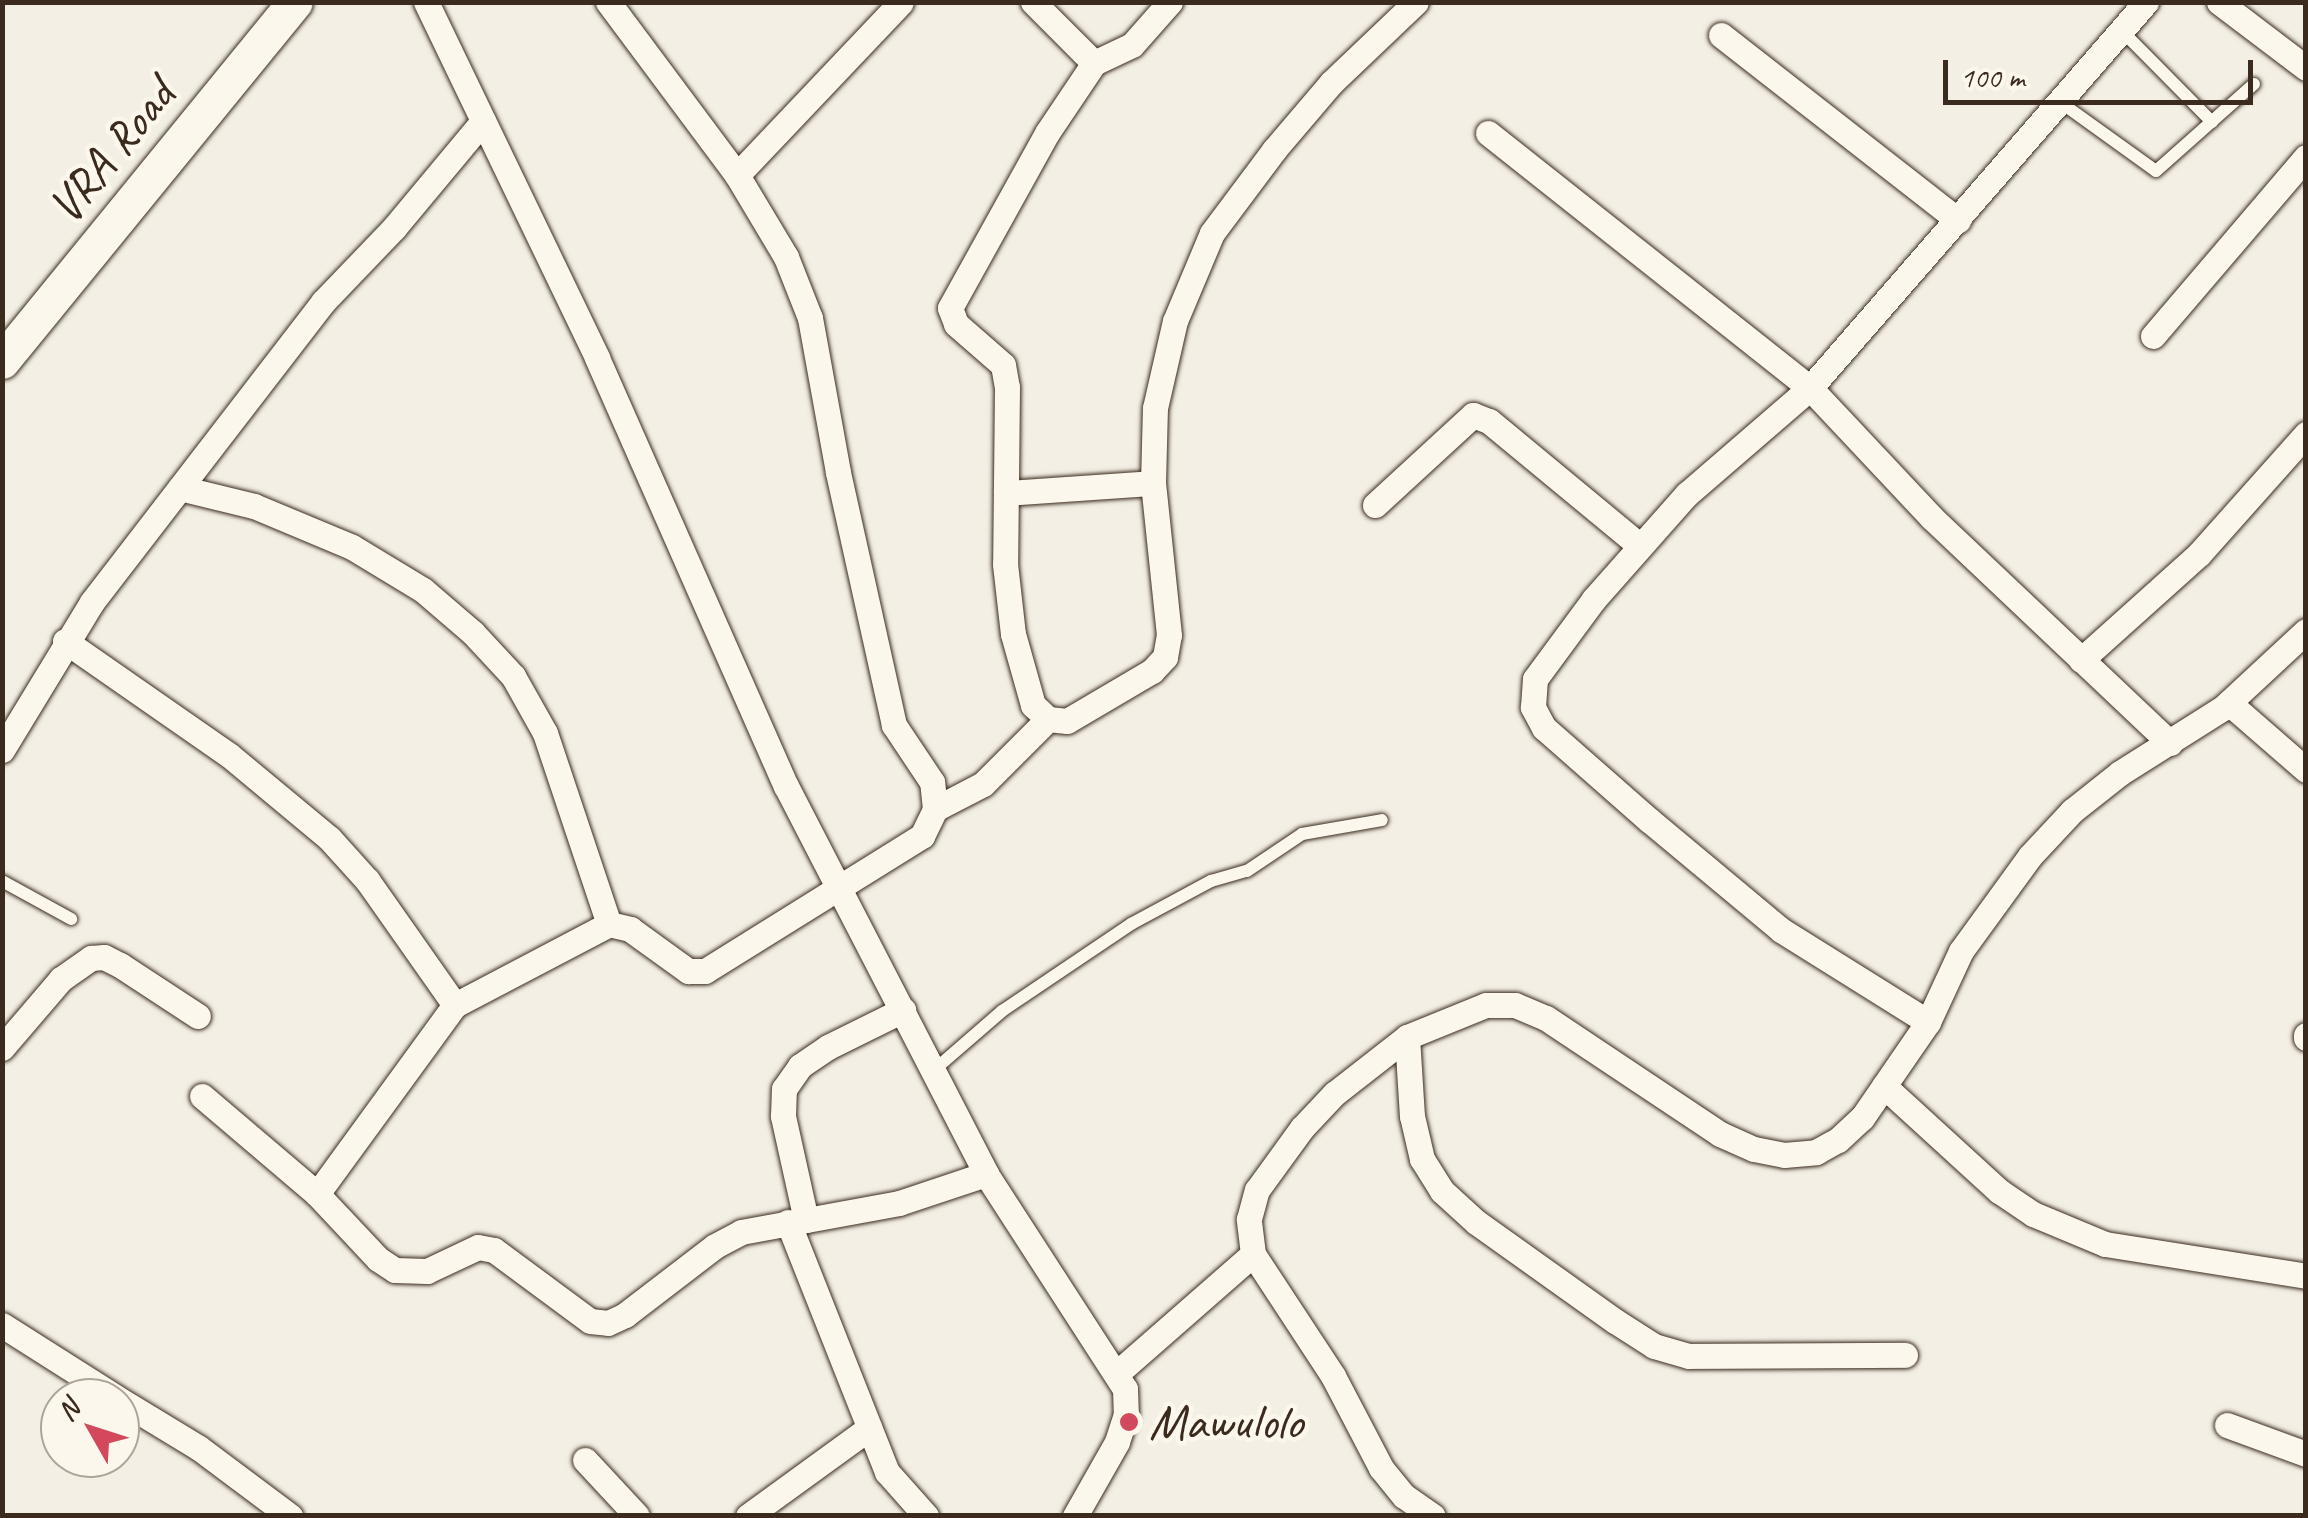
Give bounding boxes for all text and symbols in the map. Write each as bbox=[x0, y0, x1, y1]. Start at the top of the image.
scale bar bbox=[1948, 40, 2258, 102]
text: 100 m bbox=[1960, 58, 2025, 96]
street label: VRA Road bbox=[34, 66, 188, 236]
north arrow bbox=[40, 1378, 140, 1478]
text: N bbox=[49, 1392, 87, 1428]
place label: Mawulolo bbox=[1149, 1392, 1303, 1452]
marker: Mawulolo bbox=[1118, 1411, 1140, 1433]

